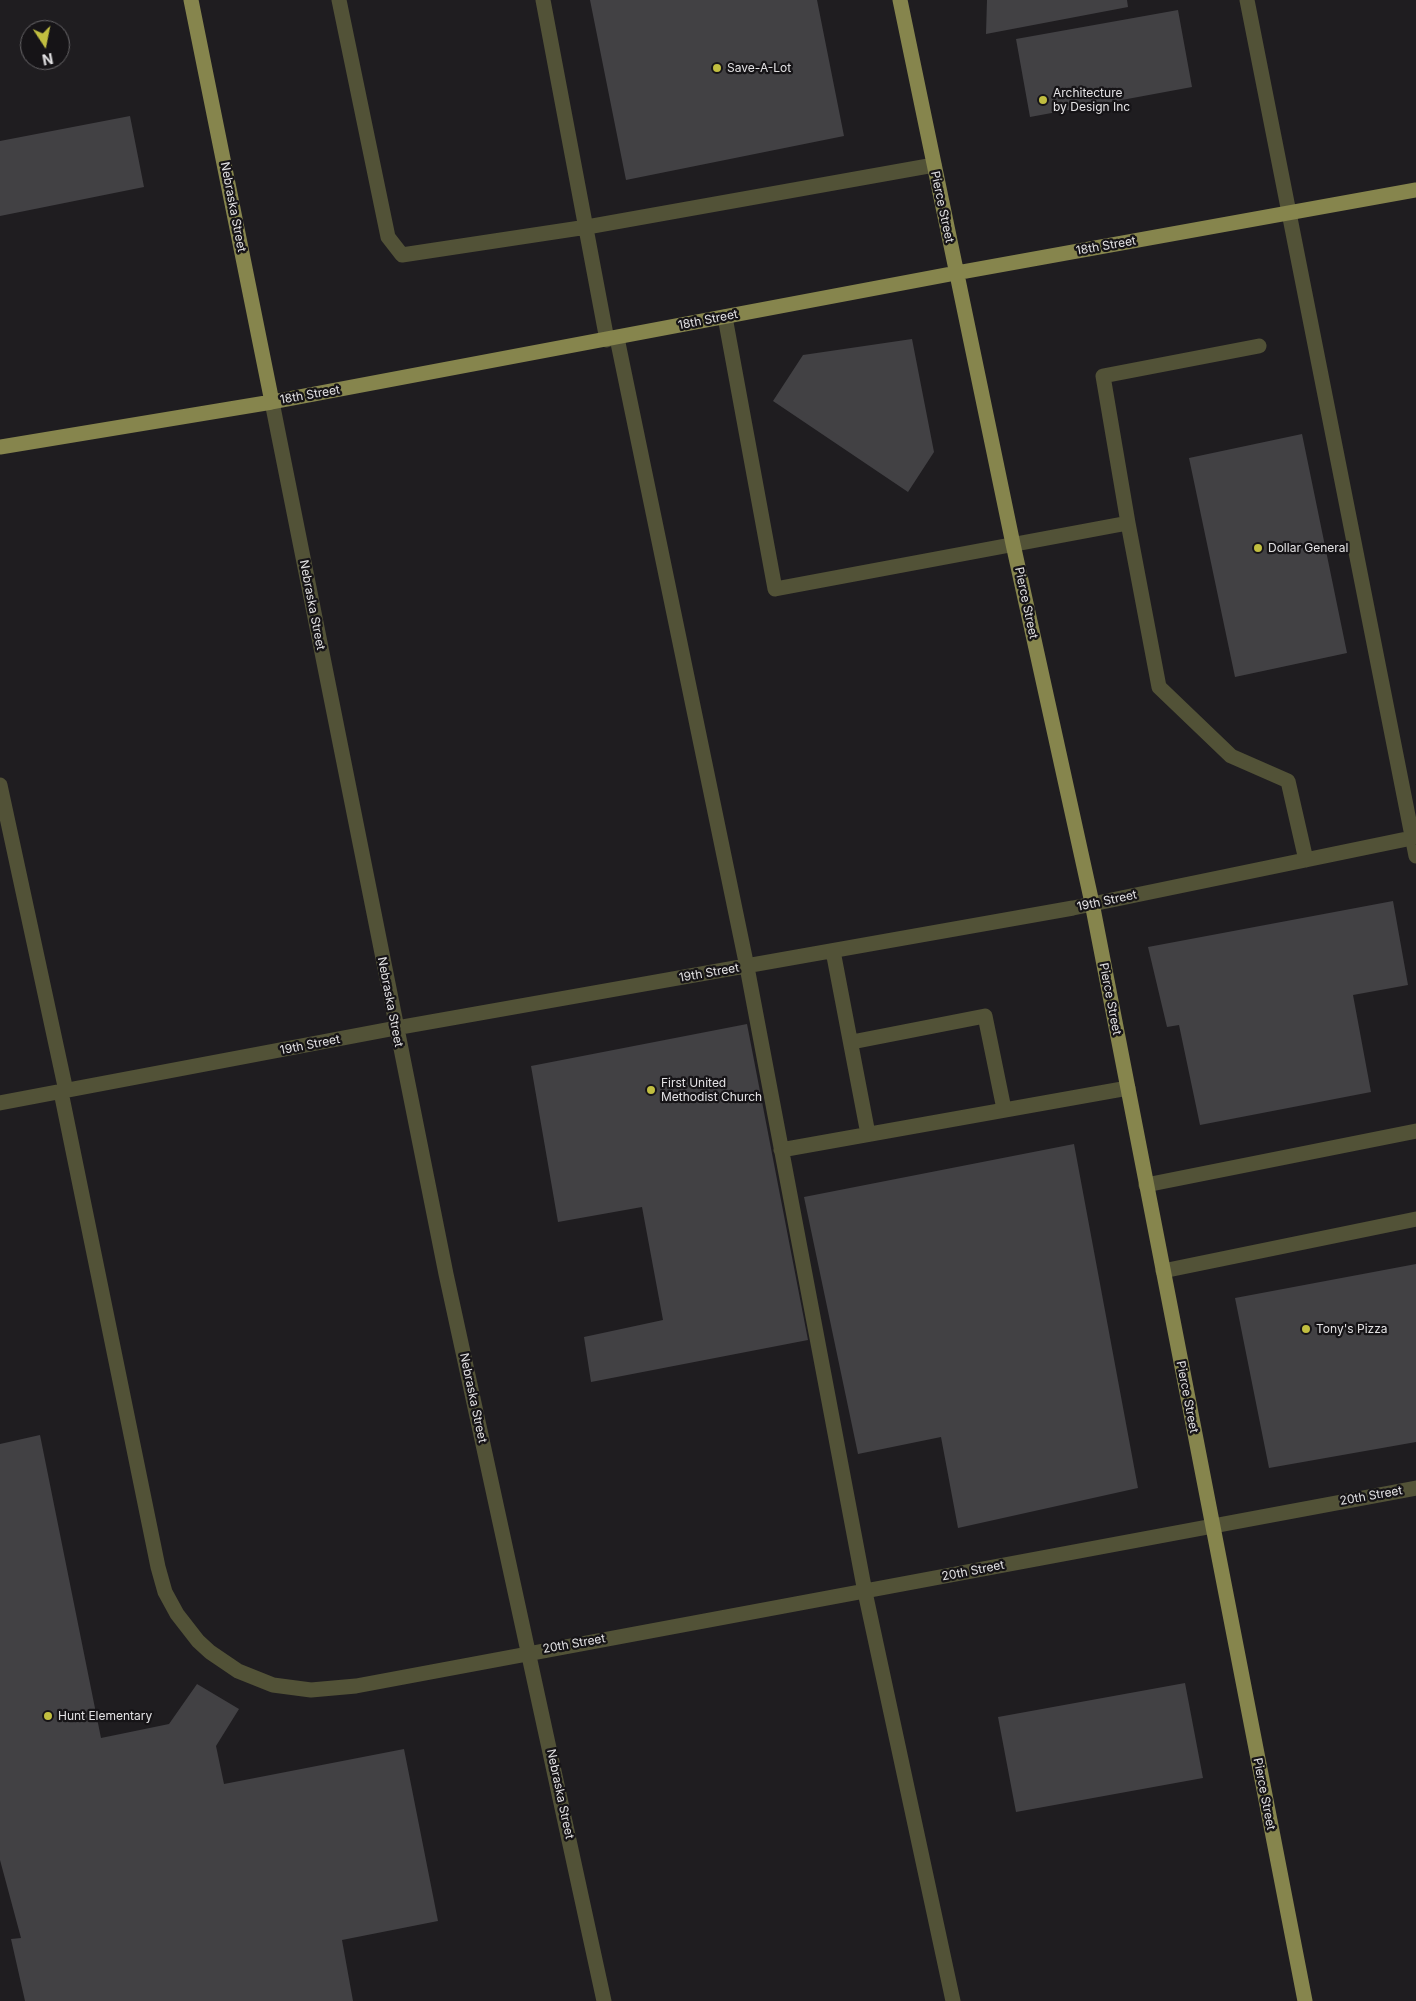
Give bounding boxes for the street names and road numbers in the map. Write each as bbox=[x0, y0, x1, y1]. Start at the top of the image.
street label: Nebraska Street bbox=[217, 161, 249, 253]
street label: Pierce Street bbox=[927, 170, 957, 244]
street label: 18th Street bbox=[1075, 234, 1137, 258]
street label: 18th Street bbox=[677, 307, 739, 333]
street label: 18th Street bbox=[279, 383, 341, 407]
street label: Nebraska Street bbox=[296, 559, 328, 651]
street label: Pierce Street bbox=[1011, 566, 1041, 640]
street label: 19th Street bbox=[1076, 888, 1138, 914]
street label: Nebraska Street bbox=[374, 956, 406, 1048]
street label: 19th Street bbox=[678, 961, 740, 985]
street label: Pierce Street bbox=[1096, 962, 1124, 1036]
street label: 19th Street bbox=[279, 1032, 341, 1058]
street label: Nebraska Street bbox=[456, 1352, 490, 1444]
street label: Pierce Street bbox=[1173, 1360, 1201, 1434]
street label: 20th Street bbox=[1339, 1483, 1403, 1509]
street label: 20th Street bbox=[941, 1558, 1005, 1584]
street label: 20th Street bbox=[542, 1631, 606, 1657]
street label: Nebraska Street bbox=[543, 1748, 577, 1840]
street label: Pierce Street bbox=[1250, 1757, 1278, 1831]

